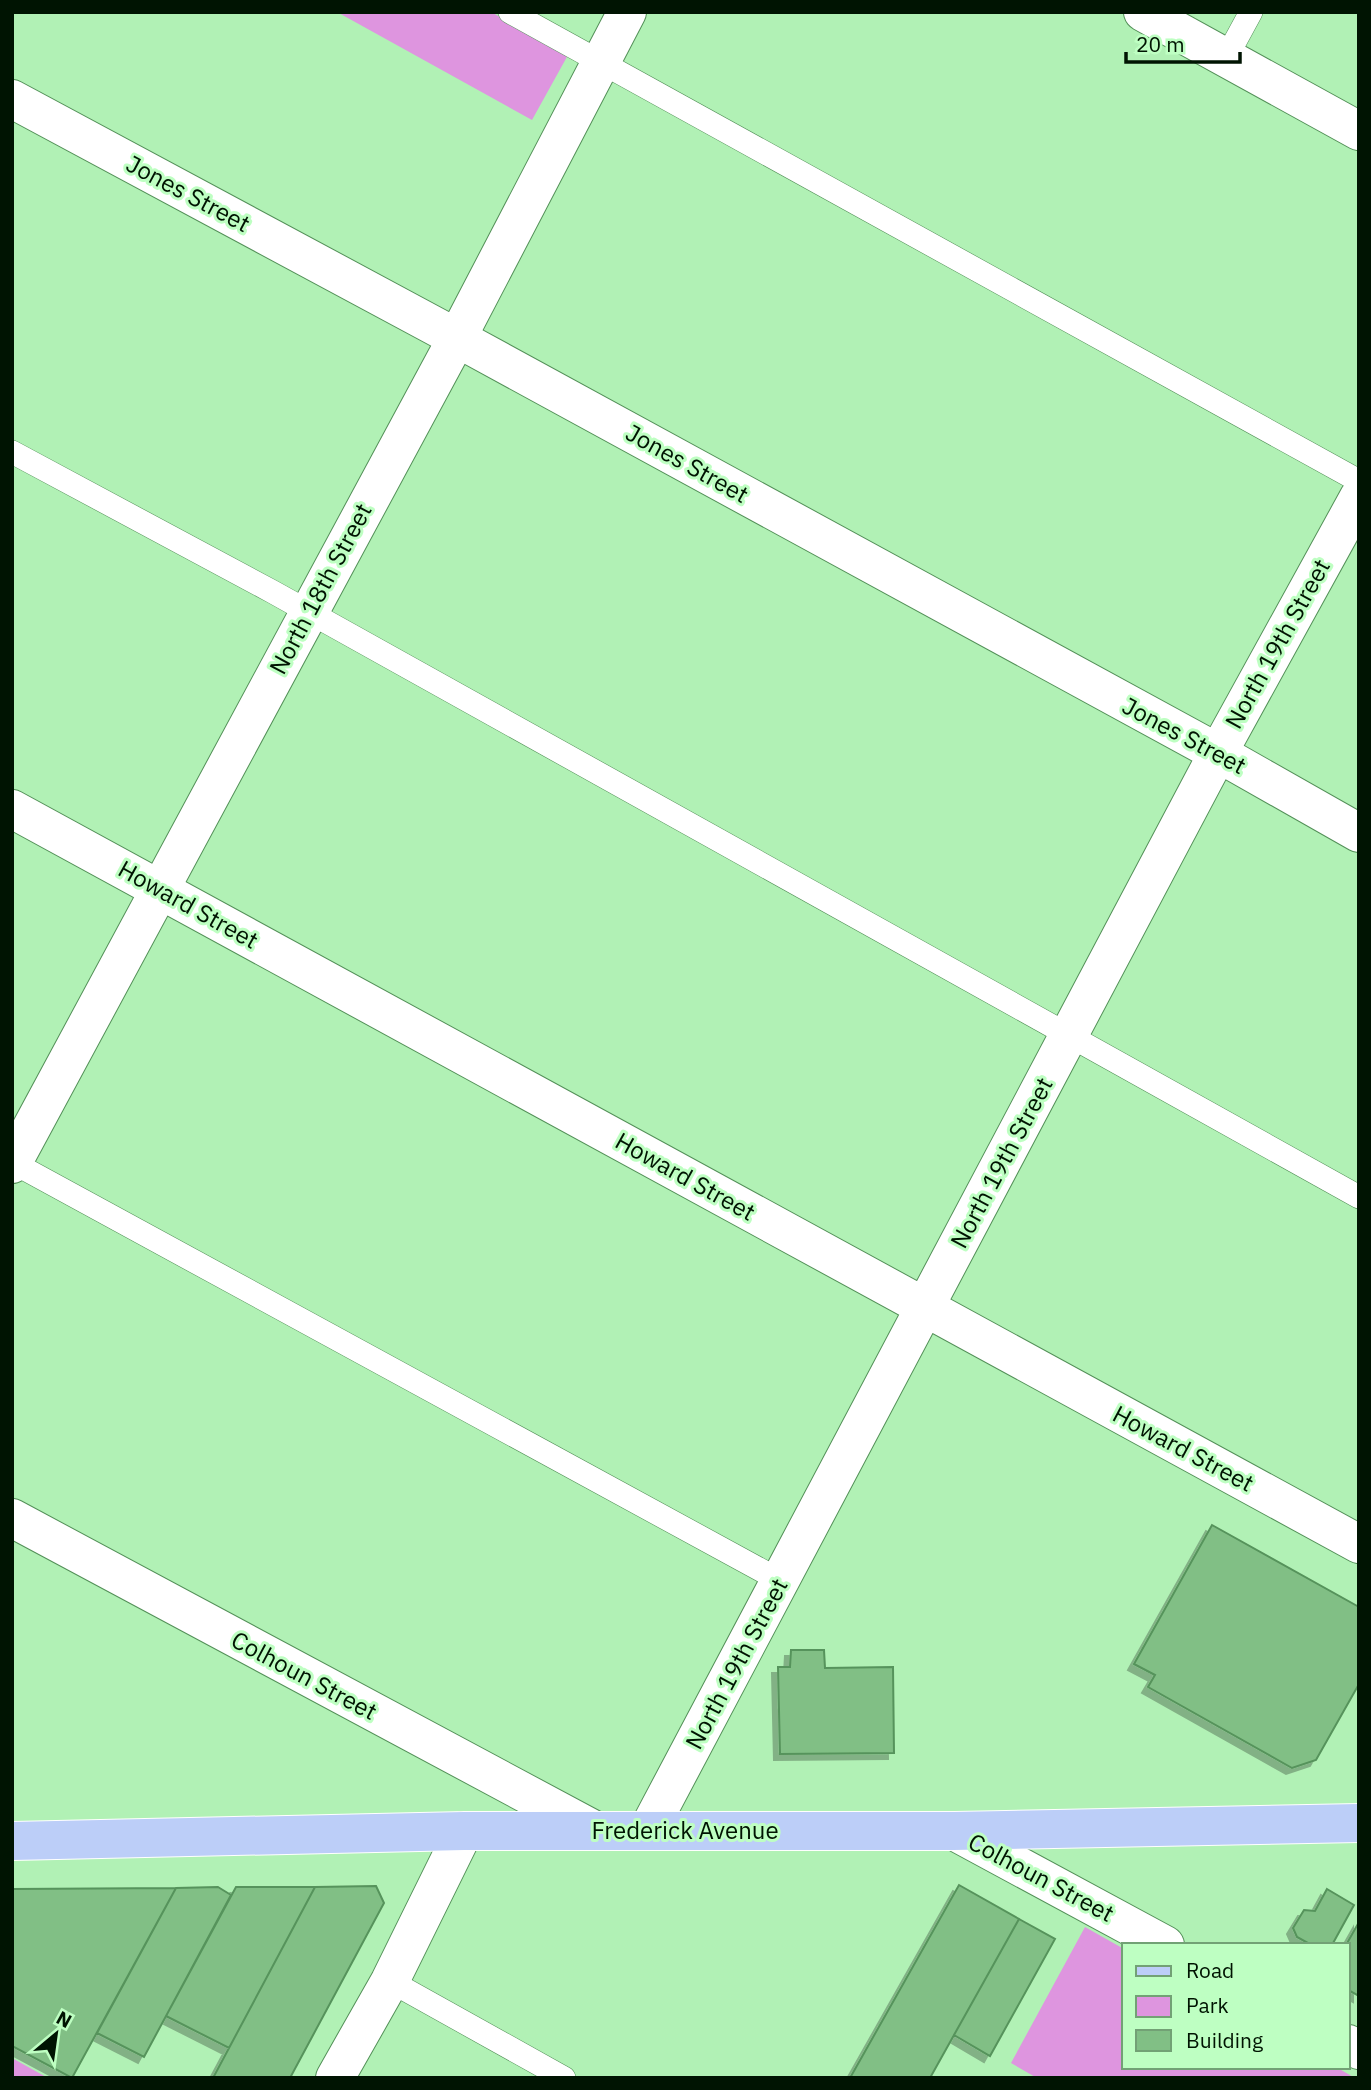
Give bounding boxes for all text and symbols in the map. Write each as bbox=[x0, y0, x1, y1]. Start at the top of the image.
scale bar bbox=[1126, 21, 1240, 65]
text: 20 m bbox=[1136, 30, 1185, 58]
street label: Jones Street bbox=[121, 147, 256, 239]
street label: Jones Street bbox=[620, 416, 755, 510]
street label: North 18th Street bbox=[262, 497, 379, 680]
street label: North 19th Street bbox=[1217, 553, 1337, 734]
street label: Jones Street bbox=[1117, 689, 1252, 781]
street label: Howard Street bbox=[113, 852, 264, 956]
street label: North 19th Street bbox=[943, 1071, 1060, 1254]
street label: Howard Street bbox=[610, 1124, 761, 1228]
street label: Howard Street bbox=[1107, 1398, 1260, 1499]
street label: North 19th Street bbox=[678, 1572, 795, 1755]
street label: Colhoun Street bbox=[226, 1623, 383, 1727]
street label: Frederick Avenue bbox=[591, 1814, 779, 1846]
street label: Colhoun Street bbox=[963, 1825, 1120, 1929]
legend bbox=[1122, 1943, 1350, 2069]
text: Road bbox=[1186, 1956, 1234, 1984]
text: Park bbox=[1186, 1991, 1229, 2019]
north arrow bbox=[21, 1999, 91, 2069]
text: N bbox=[52, 2005, 76, 2033]
text: Building bbox=[1186, 2026, 1263, 2054]

